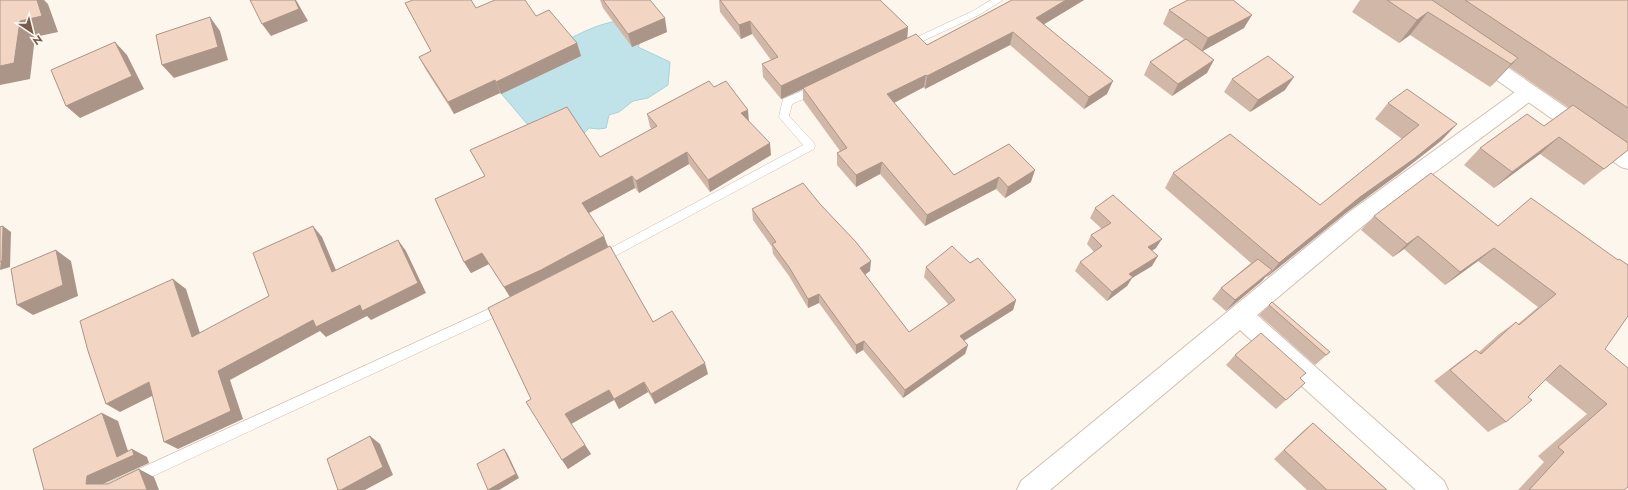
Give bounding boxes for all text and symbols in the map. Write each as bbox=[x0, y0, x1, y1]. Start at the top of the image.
north arrow bbox=[12, 12, 52, 52]
text: N bbox=[30, 31, 46, 49]

